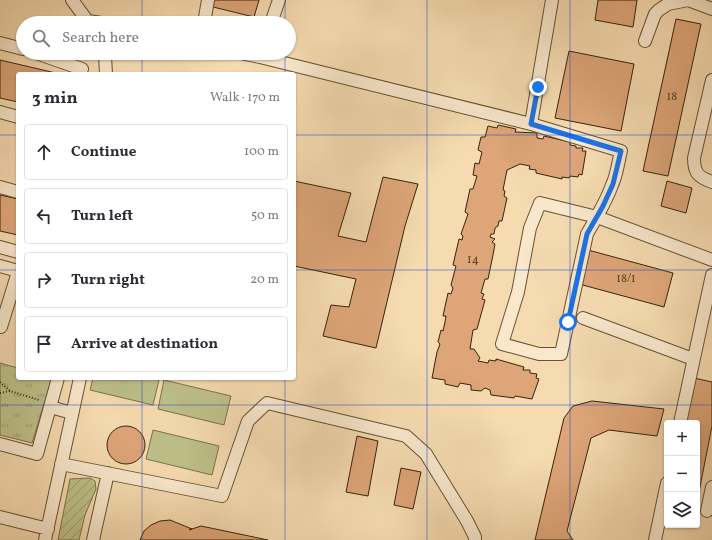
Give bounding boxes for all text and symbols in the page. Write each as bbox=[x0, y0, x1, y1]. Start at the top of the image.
search box bbox=[16, 16, 296, 60]
icon: search bbox=[30, 27, 52, 49]
text: Search here bbox=[62, 28, 139, 49]
route end bbox=[529, 78, 547, 96]
text: 3 min bbox=[32, 87, 78, 110]
text: Walk · 170 m bbox=[210, 89, 280, 107]
house number: 18 bbox=[667, 89, 677, 105]
icon: ahead bbox=[33, 141, 55, 163]
text: Continue bbox=[71, 142, 136, 163]
text: 100 m bbox=[244, 143, 279, 161]
icon: left bbox=[33, 205, 55, 227]
text: Turn left bbox=[71, 206, 133, 227]
text: 50 m bbox=[251, 207, 279, 225]
house number: 14 bbox=[467, 252, 479, 268]
icon: right bbox=[33, 269, 55, 291]
text: Turn right bbox=[71, 270, 145, 291]
text: 20 m bbox=[250, 271, 279, 289]
house number: 18/1 bbox=[616, 271, 636, 287]
route start bbox=[559, 313, 577, 331]
icon: arrive bbox=[33, 333, 55, 355]
text: Arrive at destination bbox=[71, 334, 218, 355]
map controls bbox=[664, 420, 700, 528]
button: + bbox=[664, 420, 700, 456]
button: − bbox=[664, 456, 700, 492]
button: layers bbox=[664, 492, 700, 528]

